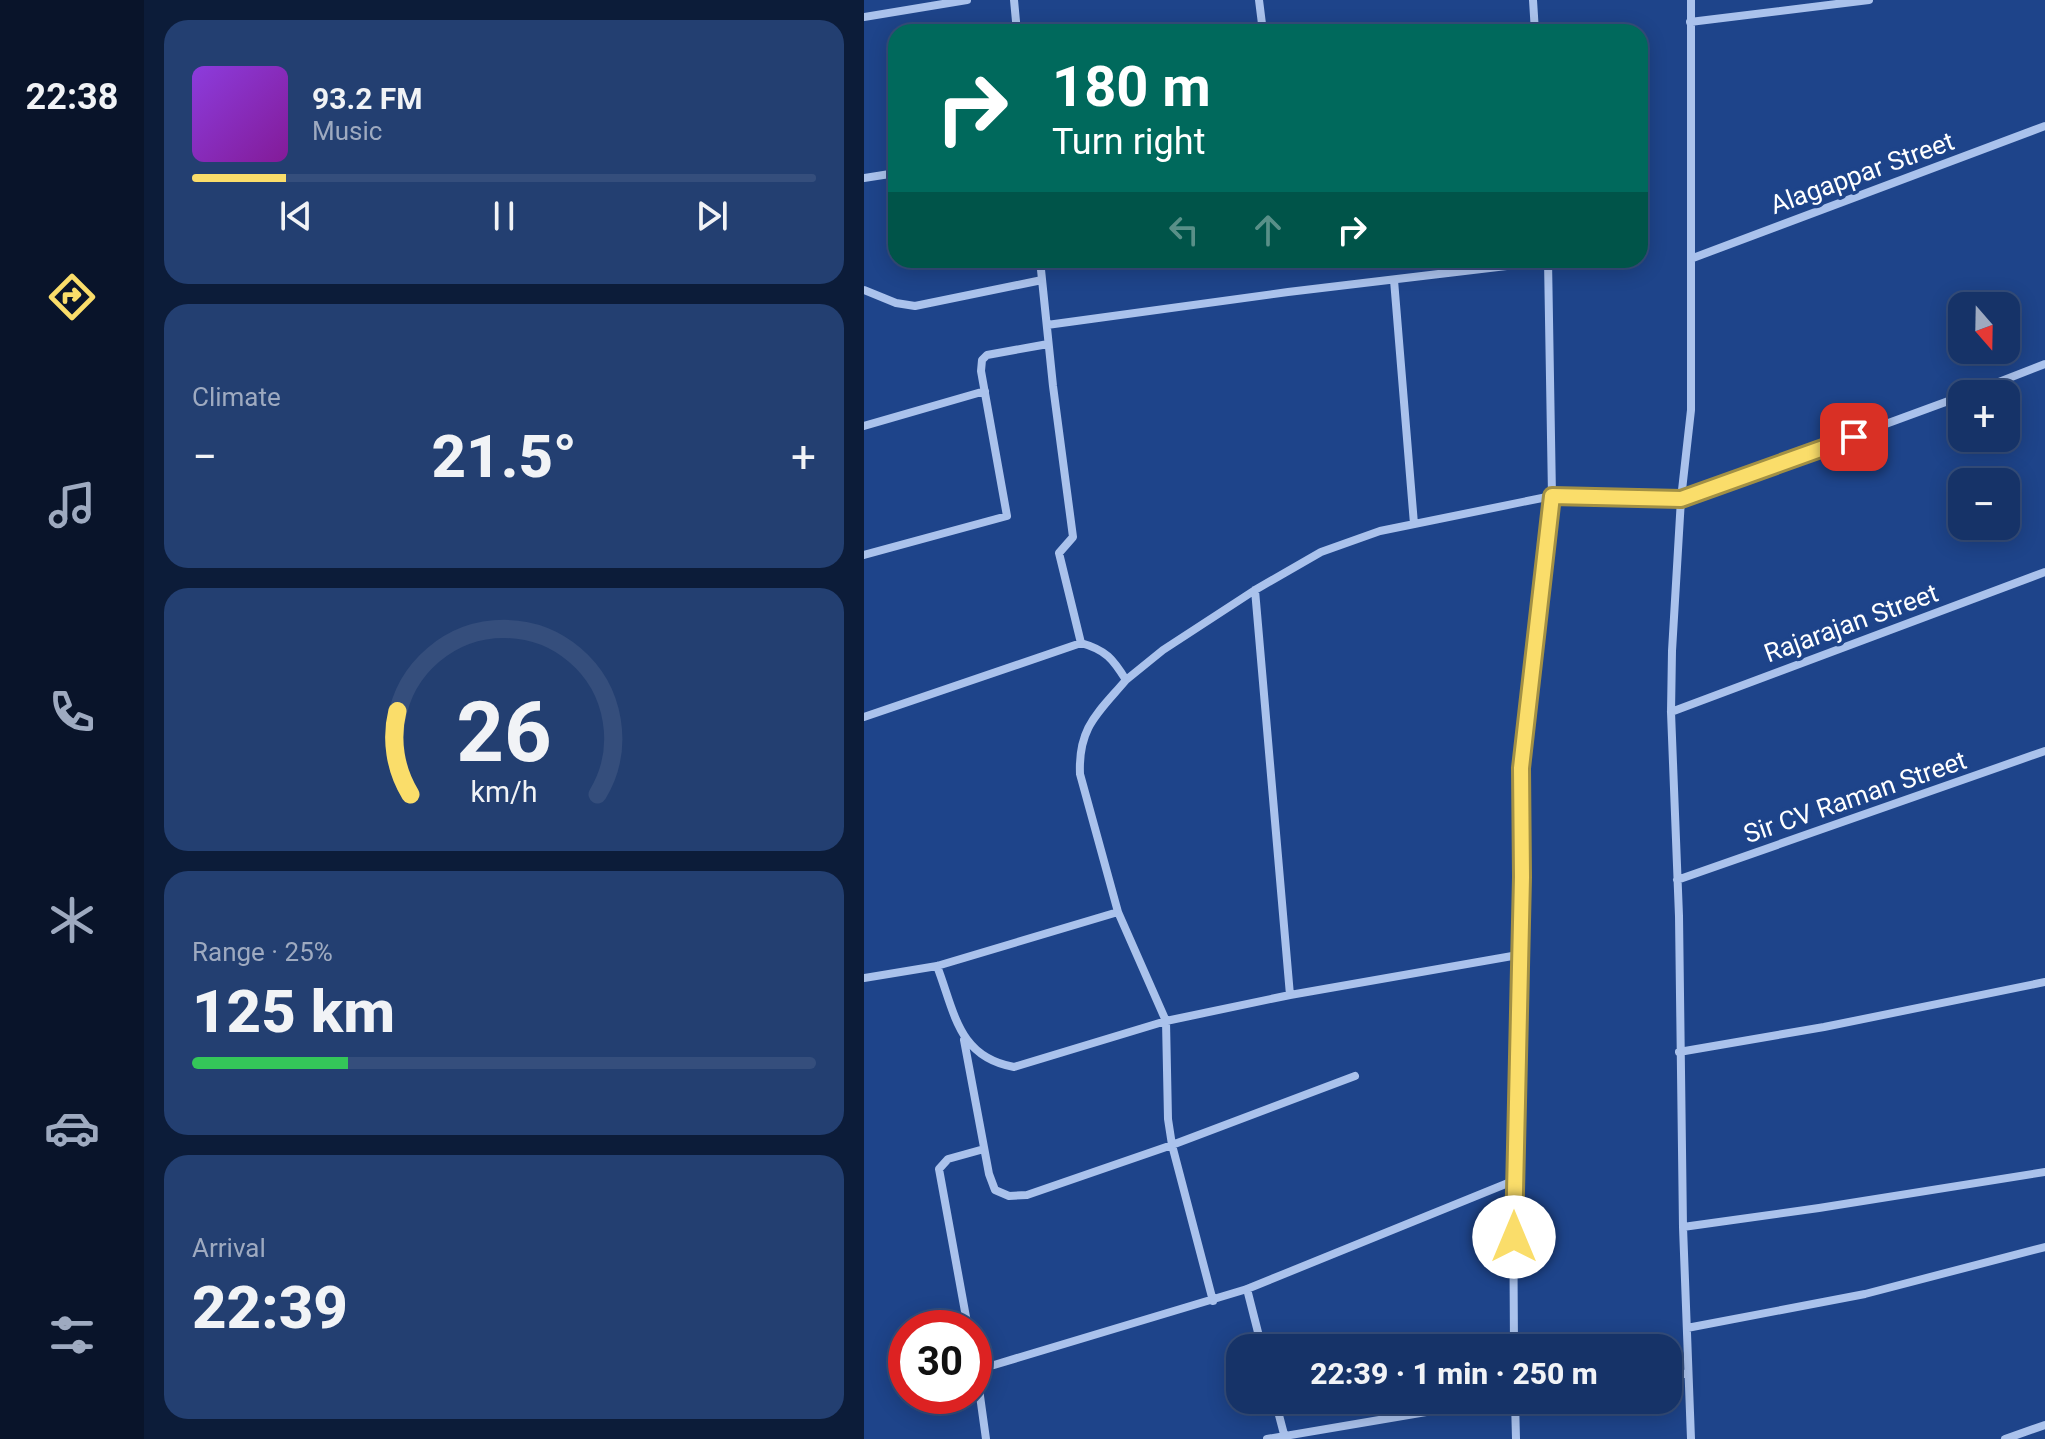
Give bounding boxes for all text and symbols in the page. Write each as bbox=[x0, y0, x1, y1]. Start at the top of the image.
text: 180 m bbox=[1052, 54, 1211, 120]
icon: right bbox=[920, 56, 1024, 160]
text: 22:38 bbox=[26, 76, 118, 118]
text: 93.2 FM bbox=[312, 81, 423, 116]
text: Music bbox=[312, 116, 382, 146]
text: Turn right bbox=[1052, 121, 1205, 163]
street label: Alagappar Street bbox=[1766, 126, 1958, 220]
icon: previous bbox=[274, 194, 318, 238]
icon: pause bbox=[482, 194, 526, 238]
icon: next bbox=[690, 194, 734, 238]
icon: left bbox=[1162, 208, 1206, 252]
icon: ahead bbox=[1246, 208, 1290, 252]
icon: right bbox=[1330, 208, 1374, 252]
icon: directions bbox=[44, 269, 100, 325]
north arrow bbox=[1948, 292, 2020, 364]
map controls bbox=[1948, 292, 2020, 540]
button: + bbox=[1948, 380, 2020, 452]
text: Climate bbox=[192, 382, 281, 412]
pin bbox=[1820, 403, 1888, 471]
icon: arrive bbox=[1832, 415, 1876, 459]
text: 21.5° bbox=[432, 421, 577, 492]
text: − bbox=[192, 431, 217, 483]
text: + bbox=[791, 431, 816, 483]
button: − bbox=[1948, 468, 2020, 540]
icon: music bbox=[44, 477, 100, 533]
street label: Rajarajan Street bbox=[1760, 578, 1942, 668]
icon: phone bbox=[44, 684, 100, 740]
text: 26 bbox=[456, 684, 552, 781]
street label: Sir CV Raman Street bbox=[1740, 745, 1970, 849]
text: km/h bbox=[470, 776, 538, 810]
icon: climate bbox=[44, 892, 100, 948]
text: Range · 25% bbox=[192, 937, 333, 967]
text: 125 km bbox=[192, 976, 395, 1047]
icon: car bbox=[44, 1100, 100, 1156]
position arrow bbox=[1472, 1195, 1556, 1279]
text: Arrival bbox=[192, 1233, 266, 1263]
text: 22:39 bbox=[192, 1272, 348, 1343]
icon: filters bbox=[44, 1307, 100, 1363]
speed limit sign: 30 bbox=[888, 1310, 992, 1414]
text: 22:39 · 1 min · 250 m bbox=[1310, 1356, 1598, 1391]

